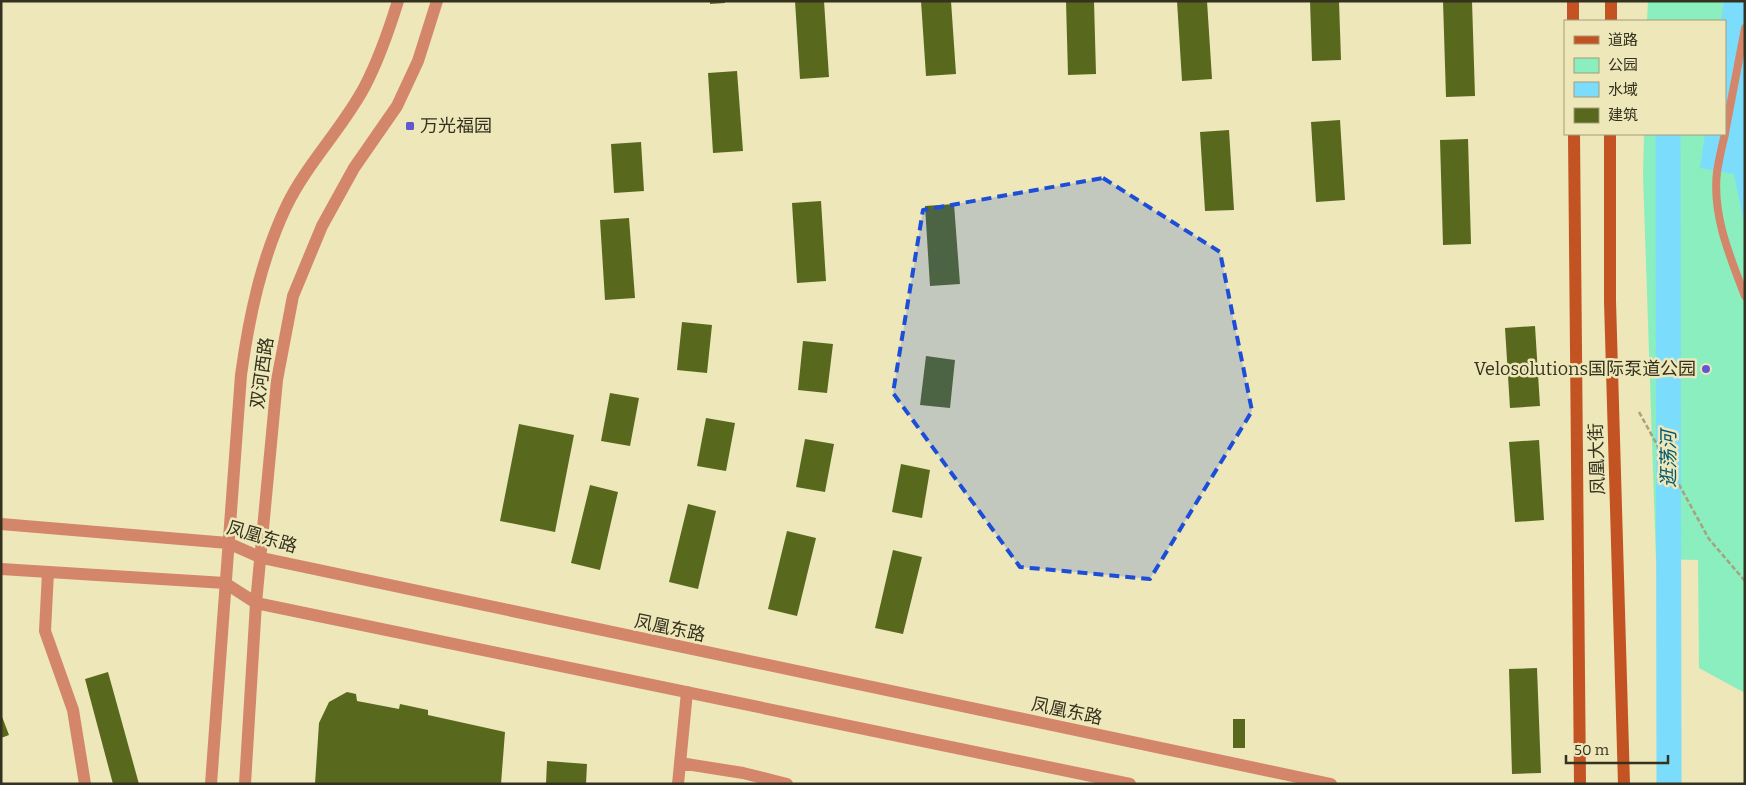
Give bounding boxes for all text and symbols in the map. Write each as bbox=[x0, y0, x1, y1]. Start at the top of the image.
legend bbox=[1564, 20, 1726, 135]
text: 道路 bbox=[1608, 31, 1638, 49]
text: 公园 bbox=[1608, 56, 1638, 74]
text: 水域 bbox=[1608, 81, 1638, 99]
text: 建筑 bbox=[1608, 106, 1638, 124]
place label: 万光福园 bbox=[420, 115, 492, 137]
marker: 万光福园 bbox=[404, 120, 416, 132]
street label: 双河西路 bbox=[246, 336, 278, 410]
place label: Velosolutions国际泵道公园 bbox=[1474, 358, 1696, 380]
marker: Velosolutions国际泵道公园 bbox=[1700, 363, 1712, 375]
street label: 凤凰大街 bbox=[1585, 423, 1609, 495]
water label: 逛荡河 bbox=[1657, 427, 1680, 488]
street label: 凤凰东路 bbox=[224, 517, 300, 557]
street label: 凤凰东路 bbox=[632, 610, 708, 646]
street label: 凤凰东路 bbox=[1029, 693, 1105, 729]
scale bar bbox=[1566, 732, 1668, 764]
text: 50 m bbox=[1574, 741, 1610, 759]

